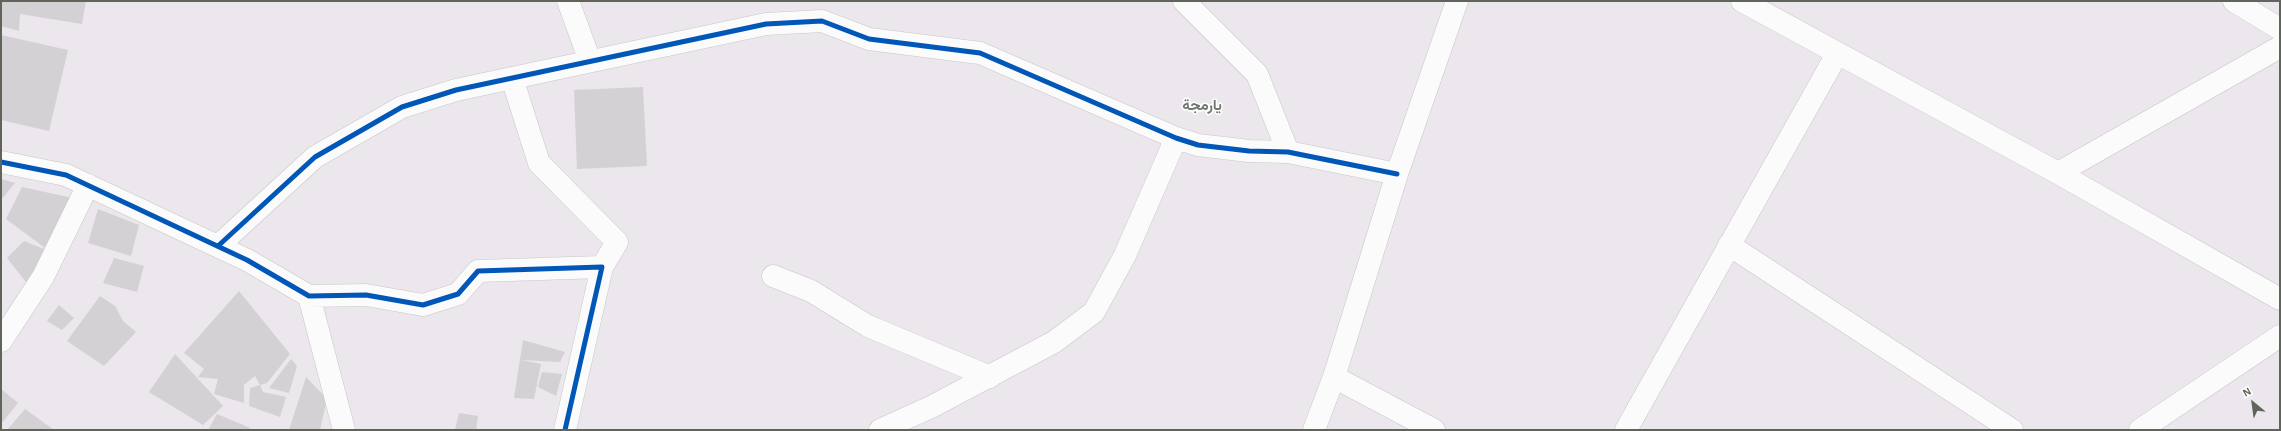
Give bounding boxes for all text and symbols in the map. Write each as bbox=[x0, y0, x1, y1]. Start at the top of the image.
district label: يارمجة bbox=[1182, 96, 1222, 114]
north arrow bbox=[2233, 383, 2273, 423]
text: N bbox=[2241, 385, 2253, 399]

